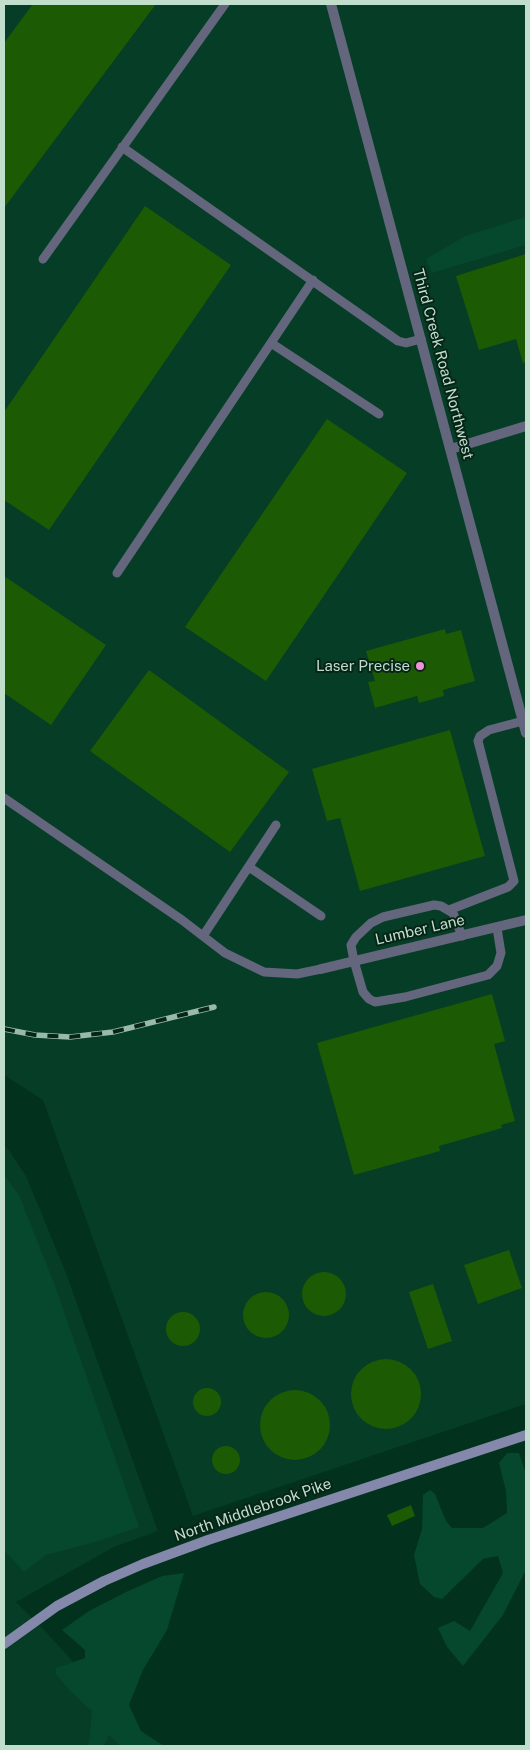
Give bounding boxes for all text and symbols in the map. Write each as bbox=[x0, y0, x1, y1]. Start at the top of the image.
street label: Third Creek Road Northwest bbox=[409, 267, 477, 461]
place label: Laser Precise bbox=[316, 657, 410, 675]
marker: Laser Precise bbox=[414, 660, 426, 672]
street label: Lumber Lane bbox=[374, 911, 466, 949]
street label: North Middlebrook Pike bbox=[172, 1475, 334, 1545]

